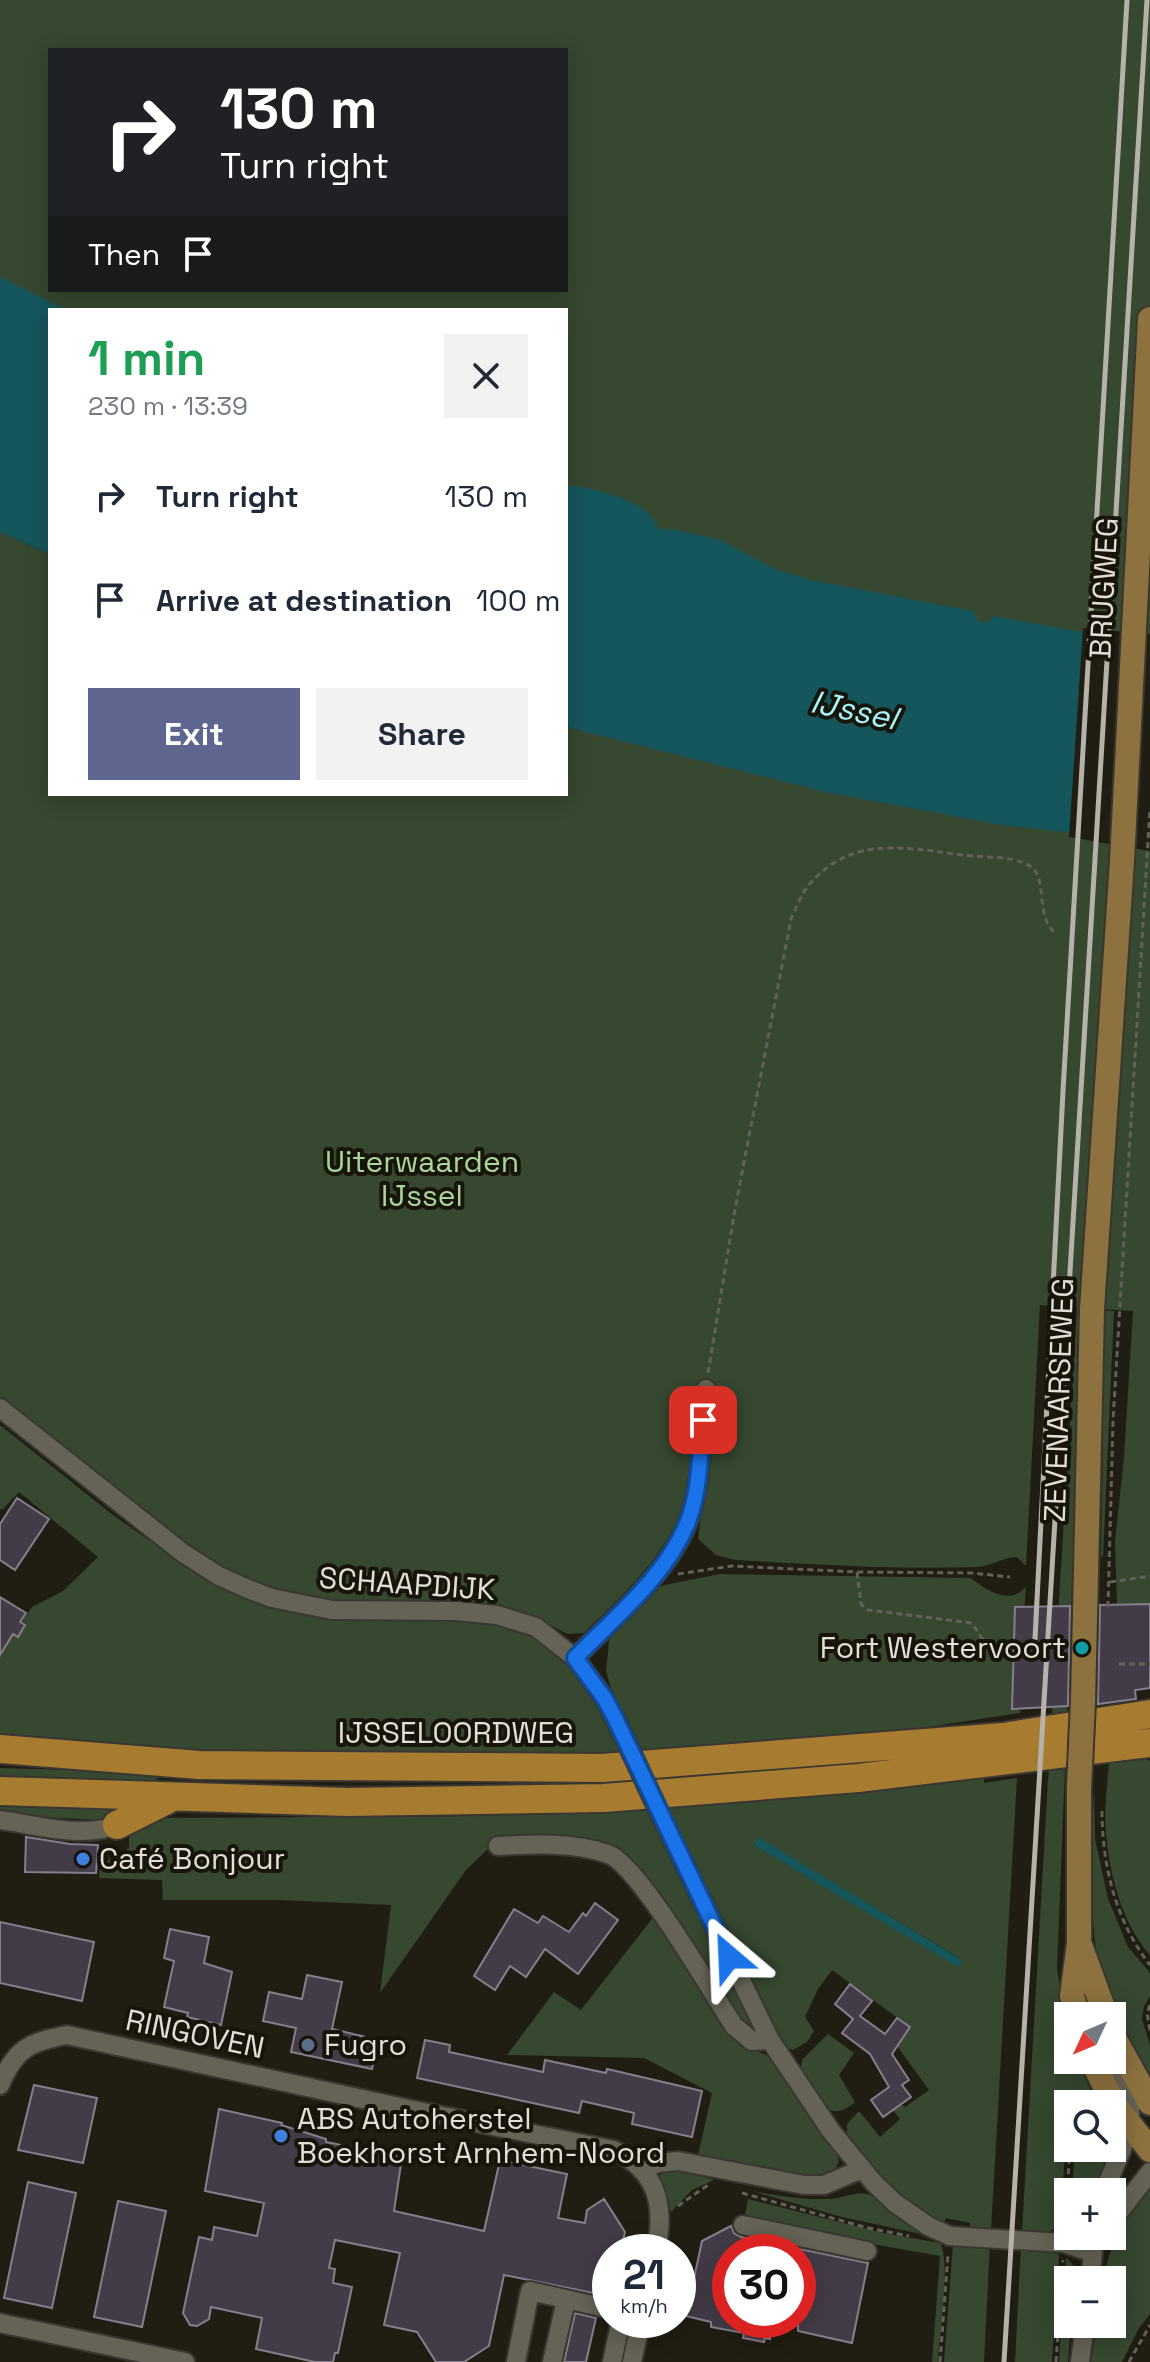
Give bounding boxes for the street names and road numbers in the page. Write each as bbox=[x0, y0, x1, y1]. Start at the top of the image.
street label: BRUGWEG bbox=[1080, 516, 1127, 660]
street label: ZEVENAARSEWEG bbox=[1035, 1277, 1082, 1523]
street label: SCHAAPDIJK bbox=[318, 1558, 496, 1609]
street label: IJSSELOORDWEG bbox=[338, 1713, 574, 1752]
street label: RINGOVEN bbox=[122, 2000, 268, 2067]

